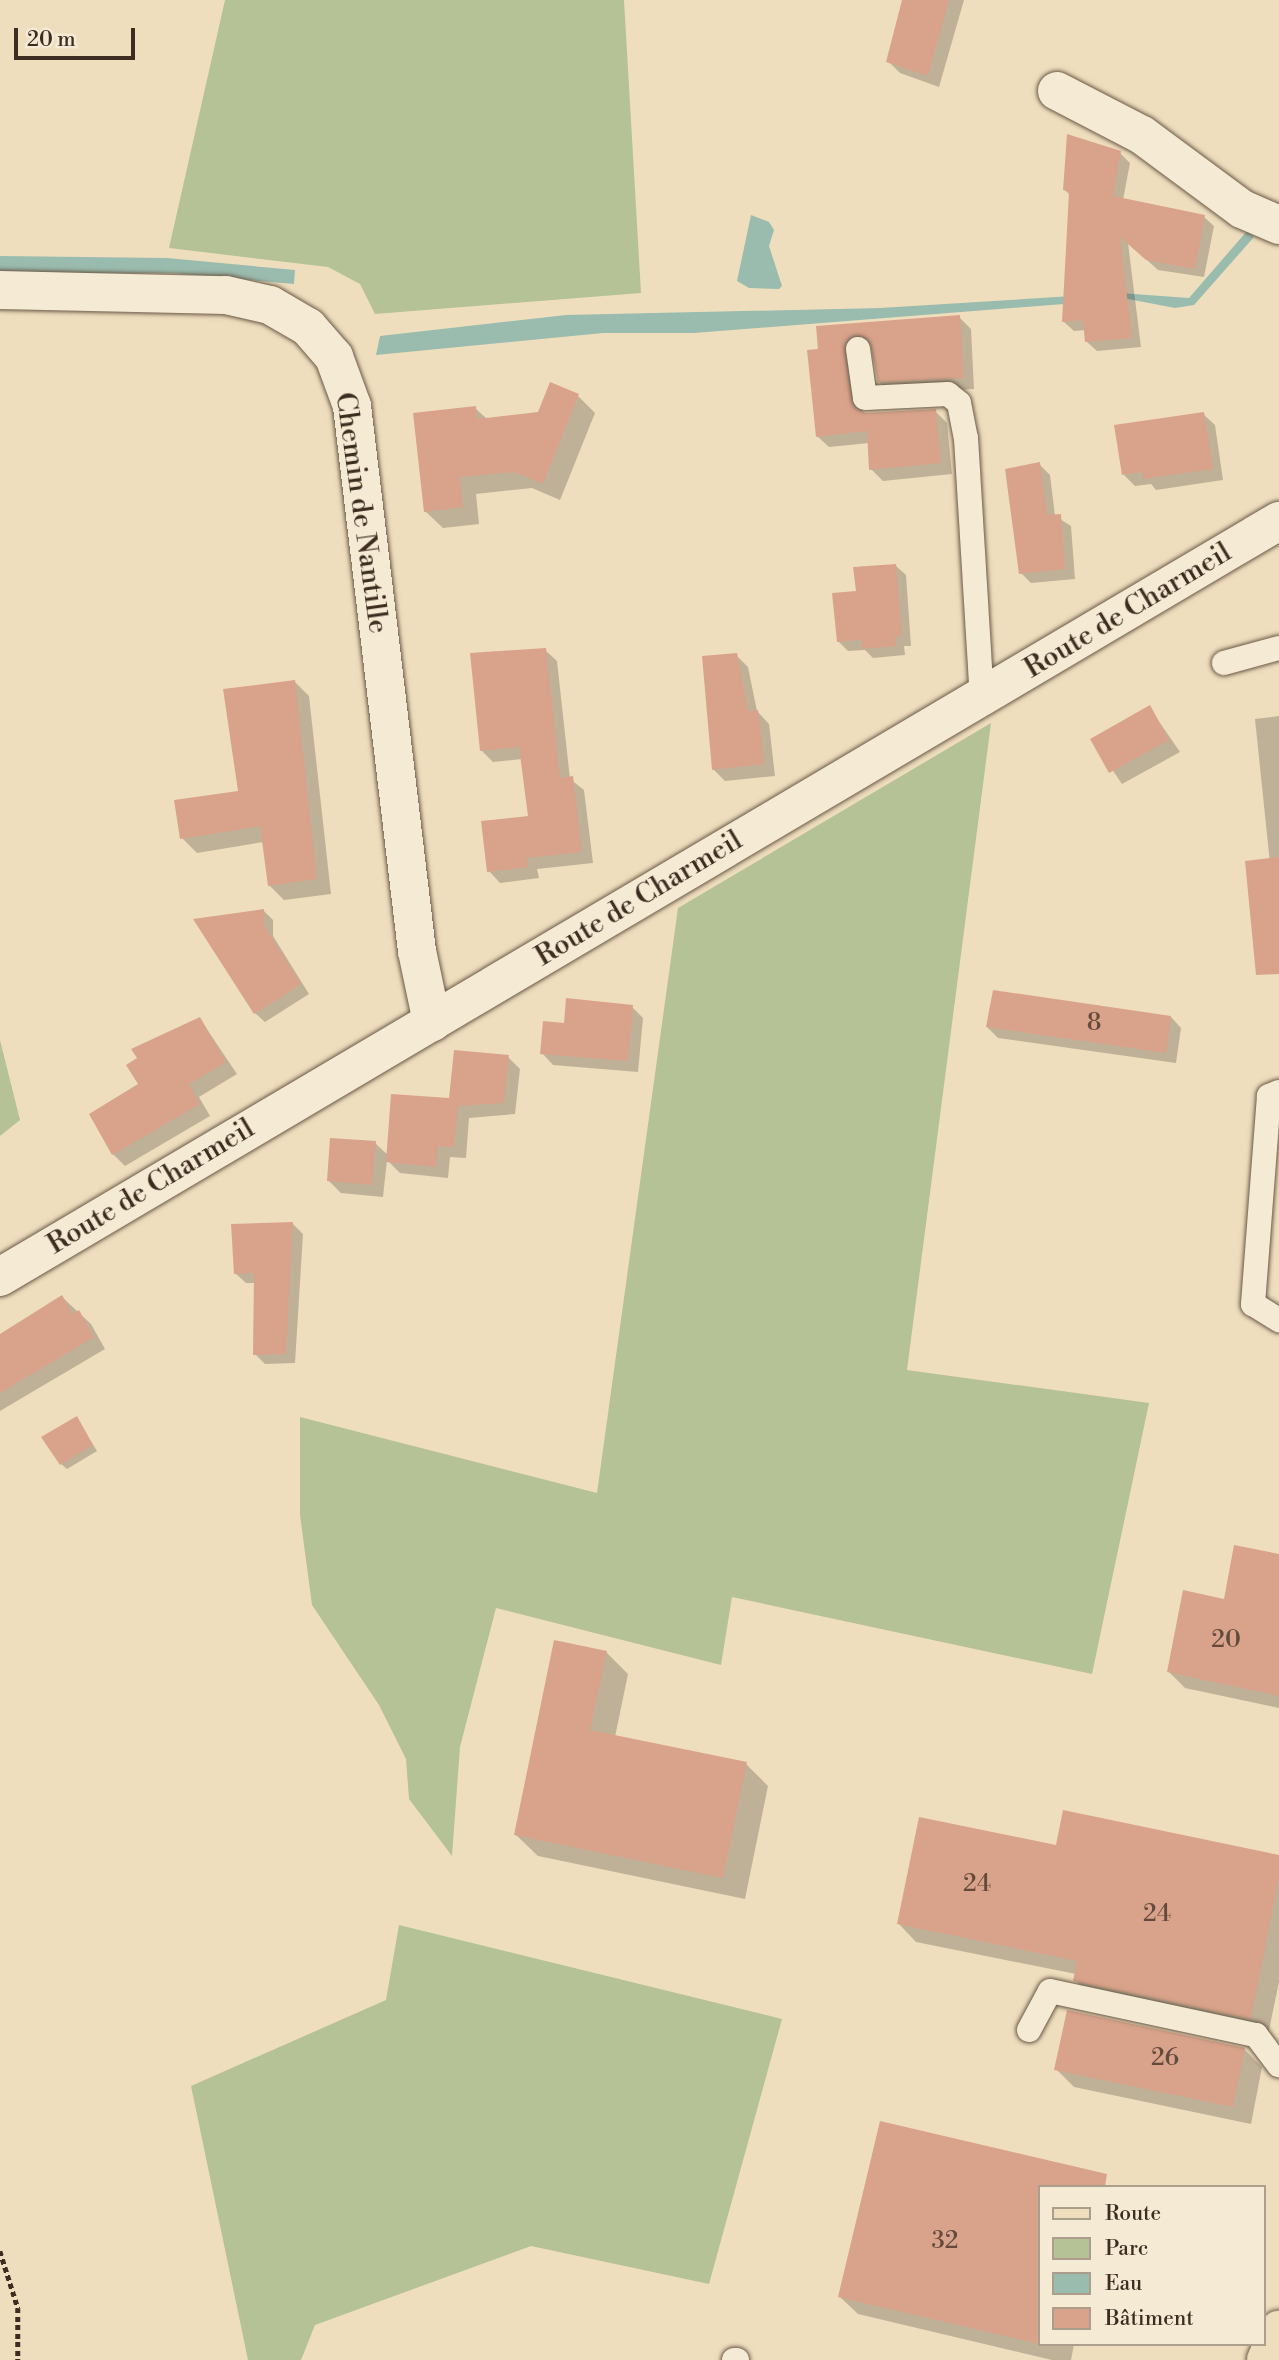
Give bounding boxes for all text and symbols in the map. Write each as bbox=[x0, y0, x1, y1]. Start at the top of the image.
scale bar bbox=[18, 14, 138, 58]
text: 20 m bbox=[27, 27, 76, 53]
street label: Chemin de Nantille bbox=[327, 390, 395, 636]
street label: Route de Charmeil bbox=[1019, 536, 1237, 686]
street label: Route de Charmeil bbox=[530, 824, 748, 974]
house number: 8 bbox=[1087, 1010, 1101, 1038]
street label: Route de Charmeil bbox=[42, 1112, 260, 1262]
house number: 20 bbox=[1211, 1627, 1241, 1655]
house number: 24 bbox=[963, 1871, 991, 1899]
house number: 24 bbox=[1143, 1901, 1171, 1929]
house number: 26 bbox=[1151, 2045, 1179, 2073]
legend bbox=[1038, 2185, 1265, 2346]
text: Route bbox=[1105, 2201, 1161, 2227]
house number: 32 bbox=[932, 2228, 958, 2256]
text: Parc bbox=[1105, 2236, 1148, 2262]
text: Eau bbox=[1105, 2271, 1142, 2297]
text: Bâtiment bbox=[1105, 2306, 1194, 2332]

